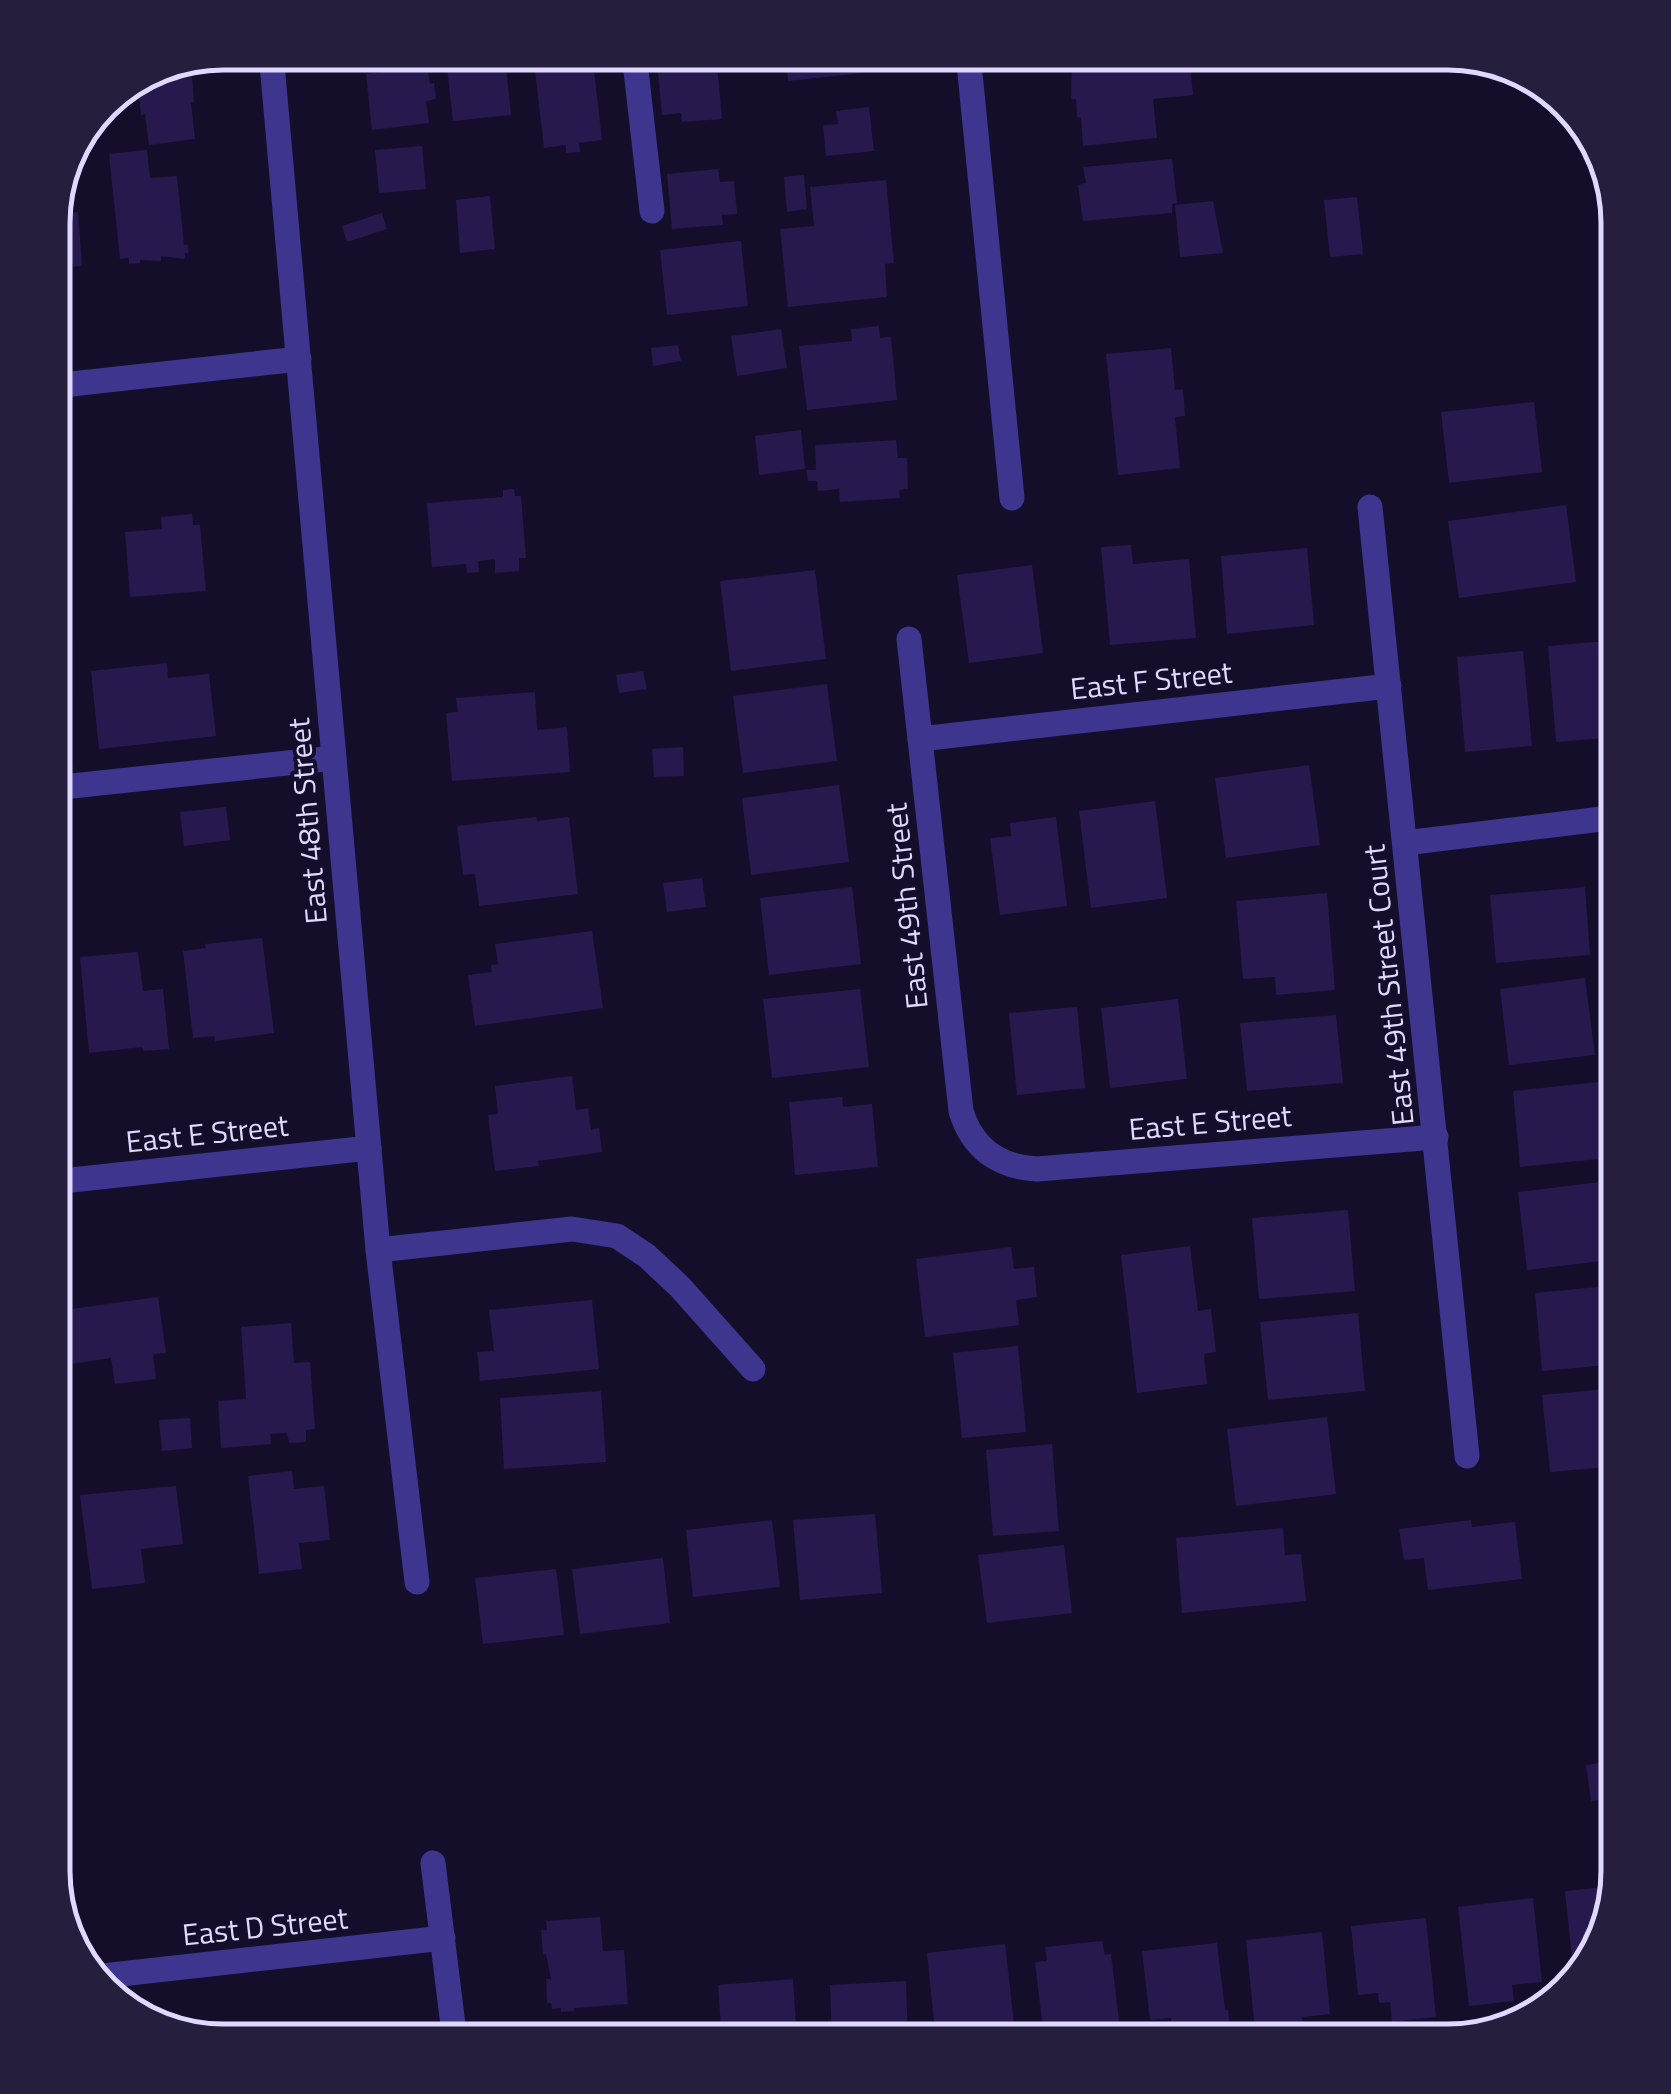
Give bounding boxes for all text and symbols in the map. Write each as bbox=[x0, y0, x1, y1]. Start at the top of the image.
street label: East F Street bbox=[1068, 649, 1235, 711]
street label: East 48th Street bbox=[275, 715, 339, 926]
street label: East 49th Street bbox=[872, 800, 940, 1011]
street label: East 49th Street Court bbox=[1350, 842, 1426, 1128]
street label: East E Street bbox=[1127, 1092, 1294, 1152]
street label: East E Street bbox=[123, 1102, 291, 1164]
street label: East D Street bbox=[180, 1894, 350, 1958]

